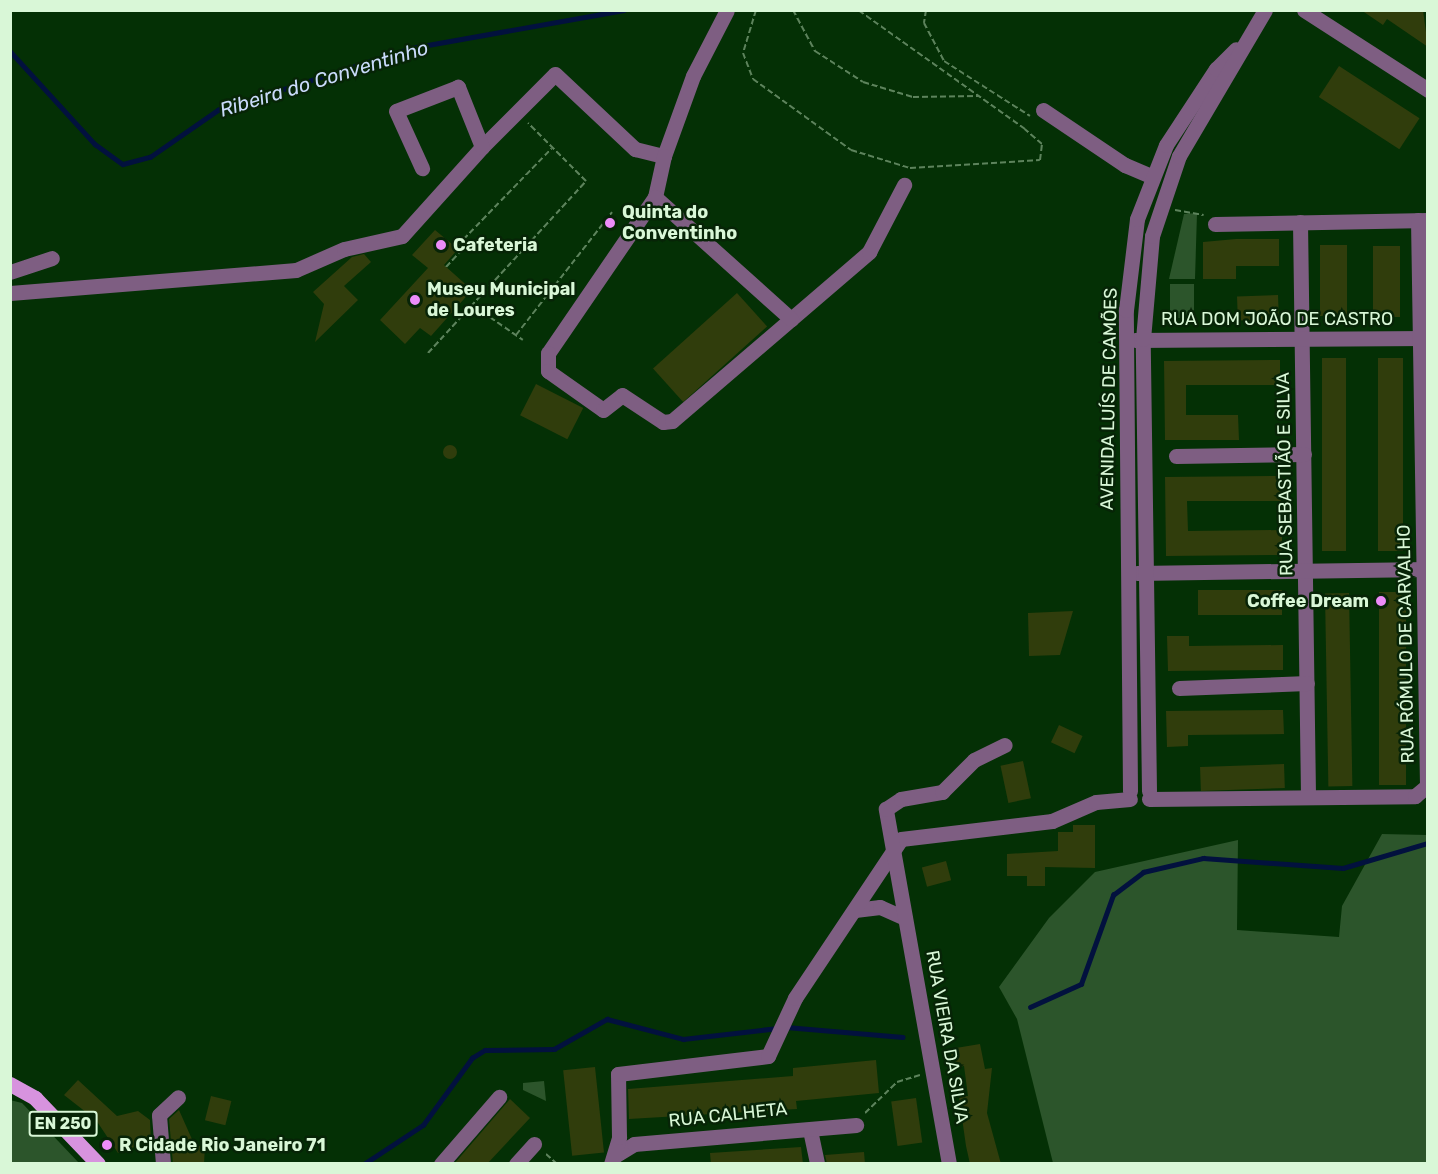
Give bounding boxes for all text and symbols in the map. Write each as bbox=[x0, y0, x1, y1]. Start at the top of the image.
water label: Ribeira do Conventinho bbox=[217, 36, 431, 122]
place label: Quinta do Conventinho bbox=[622, 202, 737, 244]
marker: Quinta do Conventinho bbox=[603, 216, 617, 230]
place label: Cafeteria bbox=[453, 234, 538, 256]
marker: Cafeteria bbox=[434, 238, 448, 252]
place label: Museu Municipal de Loures bbox=[427, 279, 576, 322]
street label: AVENIDA LUÍS DE CAMÕES bbox=[1096, 287, 1122, 511]
marker: Museu Municipal de Loures bbox=[408, 293, 422, 307]
street label: RUA DOM JOÃO DE CASTRO bbox=[1161, 308, 1393, 330]
street label: RUA SEBASTIÃO E SILVA bbox=[1272, 372, 1298, 576]
street label: RUA RÓMULO DE CARVALHO bbox=[1393, 524, 1419, 764]
place label: Coffee Dream bbox=[1247, 590, 1369, 612]
marker: Coffee Dream bbox=[1374, 594, 1388, 608]
street label: RUA VIEIRA DA SILVA bbox=[921, 948, 973, 1126]
street label: RUA CALHETA bbox=[667, 1098, 789, 1132]
road number: EN 250 bbox=[28, 1111, 98, 1137]
place label: R Cidade Rio Janeiro 71 bbox=[119, 1134, 326, 1156]
marker: R Cidade Rio Janeiro 71 bbox=[100, 1138, 114, 1152]

